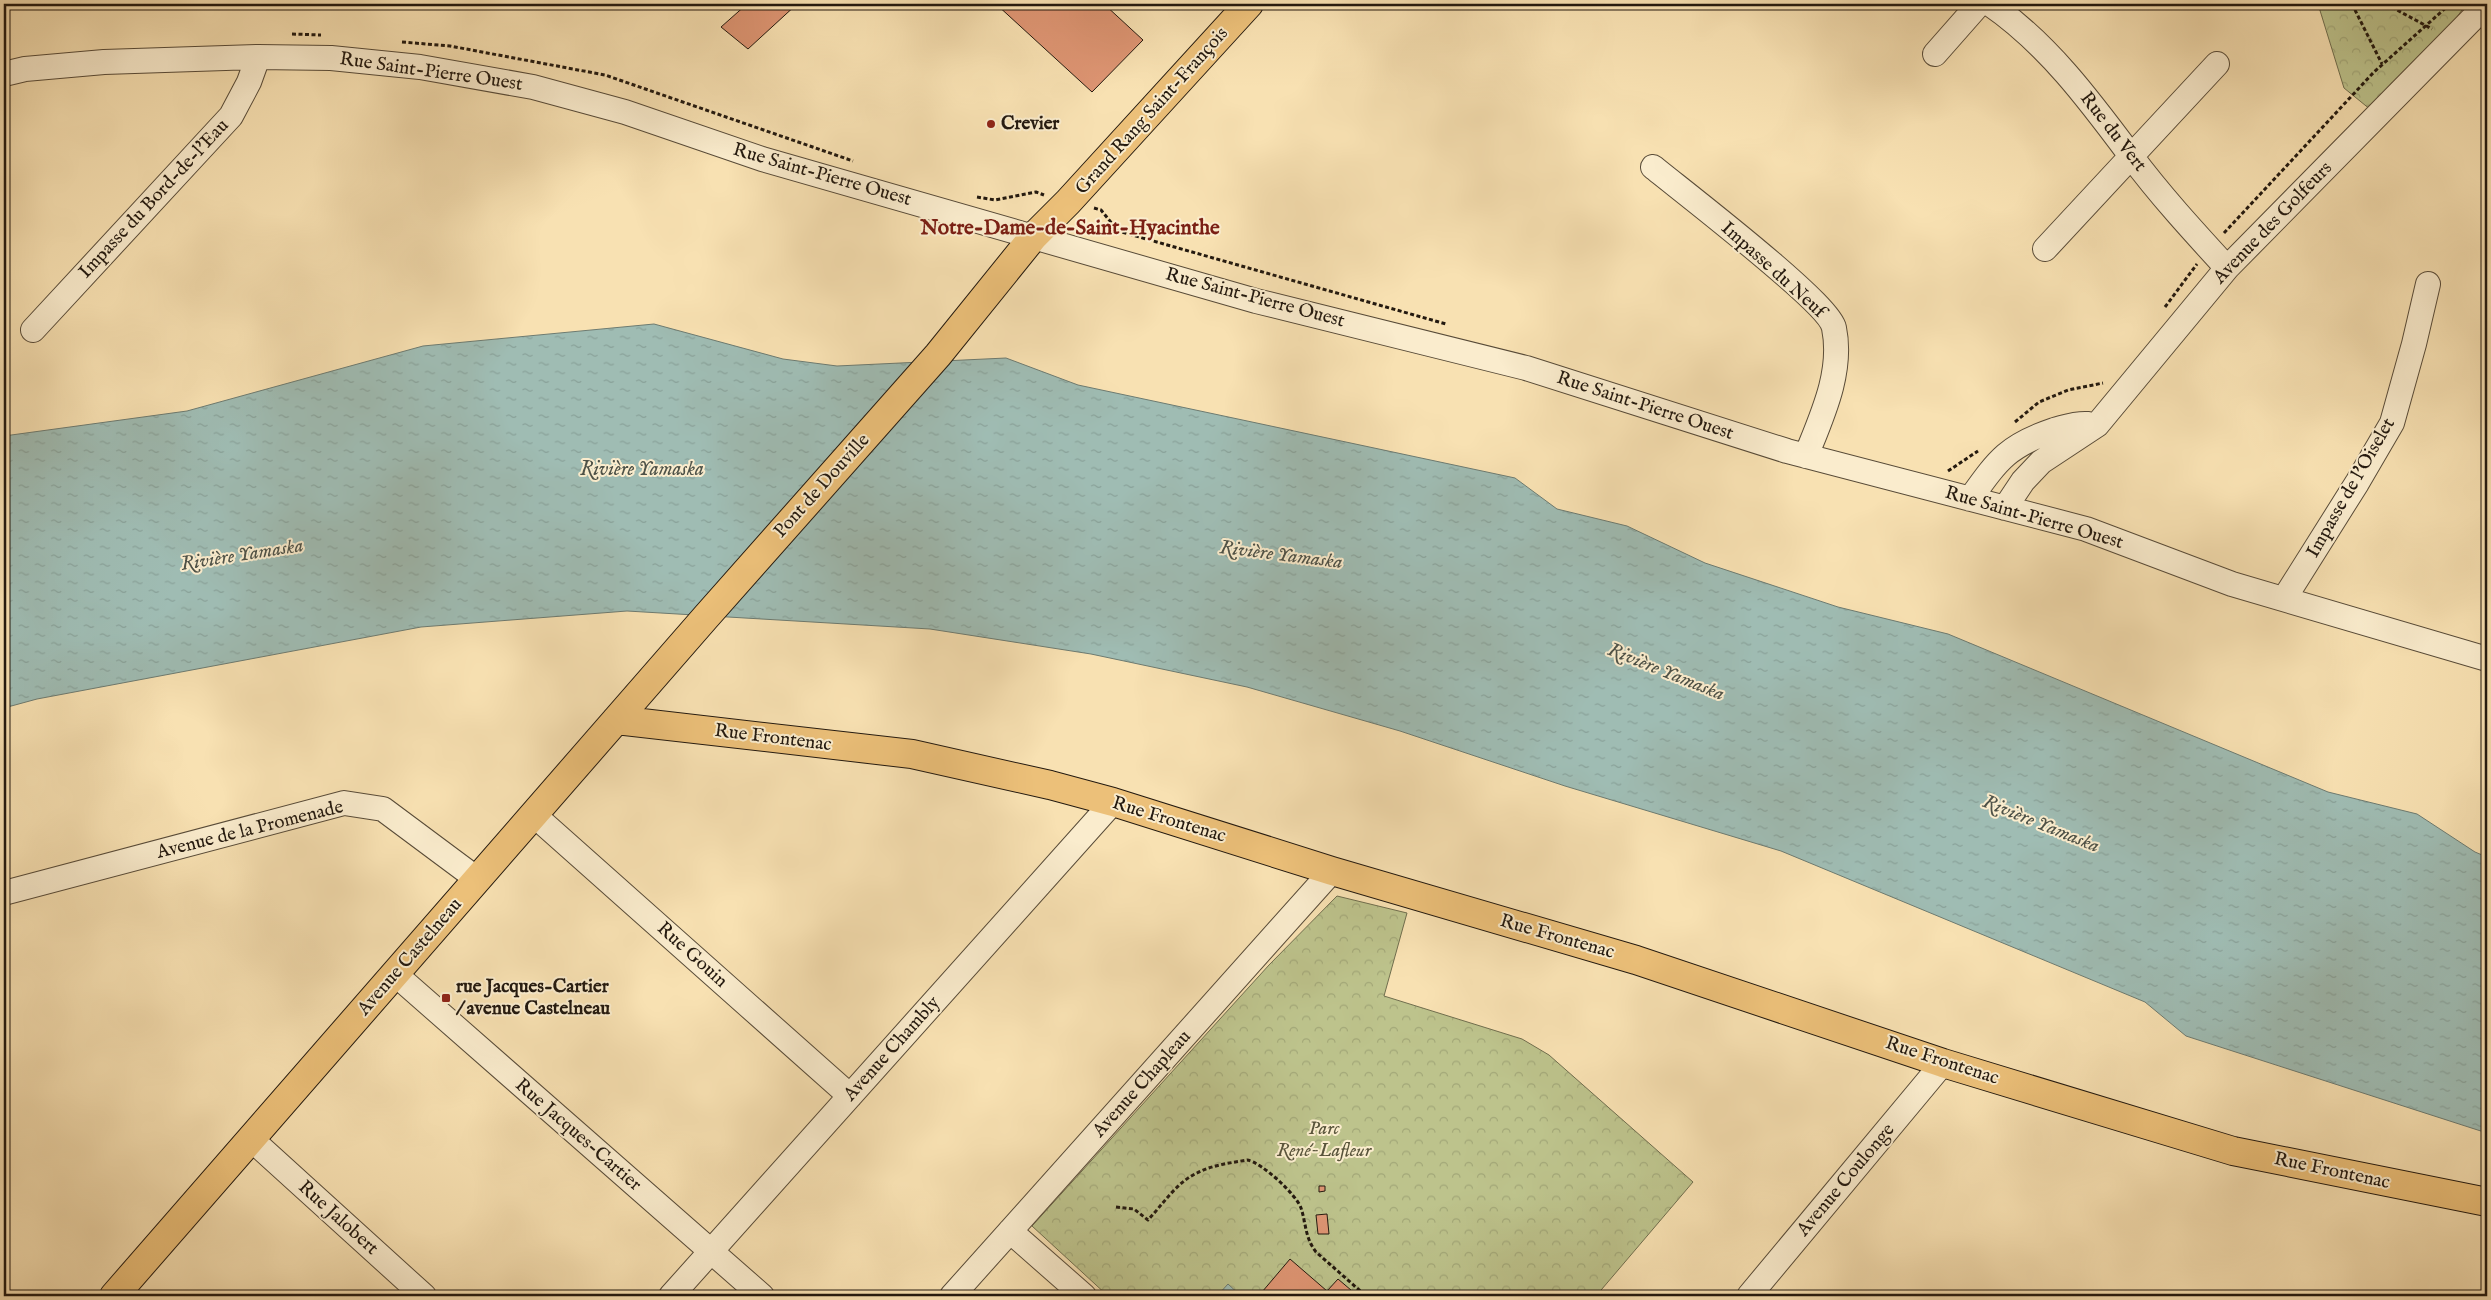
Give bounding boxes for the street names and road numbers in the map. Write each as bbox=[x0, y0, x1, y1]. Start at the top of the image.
street label: Grand Rang Saint-François bbox=[1070, 22, 1234, 200]
street label: Rue Saint-Pierre Ouest bbox=[338, 47, 525, 97]
street label: Rue du Vert bbox=[2074, 87, 2152, 177]
street label: Impasse du Bord-de-l'Eau bbox=[74, 114, 234, 284]
street label: Rue Saint-Pierre Ouest bbox=[730, 138, 914, 212]
street label: Avenue des Golfeurs bbox=[2208, 157, 2338, 290]
street label: Impasse du Neuf bbox=[1716, 217, 1833, 326]
street label: Rue Saint-Pierre Ouest bbox=[1163, 263, 1348, 334]
street label: Rue Saint-Pierre Ouest bbox=[1554, 366, 1737, 446]
street label: Impasse de l'Oiselet bbox=[2301, 413, 2401, 562]
street label: Pont de Douville bbox=[769, 429, 875, 543]
street label: Rue Saint-Pierre Ouest bbox=[1942, 481, 2126, 555]
street label: Rue Frontenac bbox=[713, 719, 833, 757]
street label: Rue Frontenac bbox=[1109, 791, 1229, 849]
street label: Avenue de la Promenade bbox=[153, 795, 346, 865]
street label: Avenue Castelneau bbox=[352, 893, 468, 1021]
street label: Rue Frontenac bbox=[1497, 909, 1617, 965]
street label: Rue Gouin bbox=[651, 917, 733, 993]
street label: Avenue Chambly bbox=[838, 991, 946, 1107]
street label: Avenue Chapleau bbox=[1087, 1025, 1197, 1143]
street label: Rue Frontenac bbox=[1882, 1031, 2002, 1091]
street label: Rue Jacques-Cartier bbox=[510, 1073, 646, 1197]
street label: Avenue Coulonge bbox=[1791, 1118, 1900, 1242]
street label: Rue Frontenac bbox=[2272, 1147, 2392, 1195]
street label: Rue Jalobert bbox=[293, 1176, 384, 1261]

